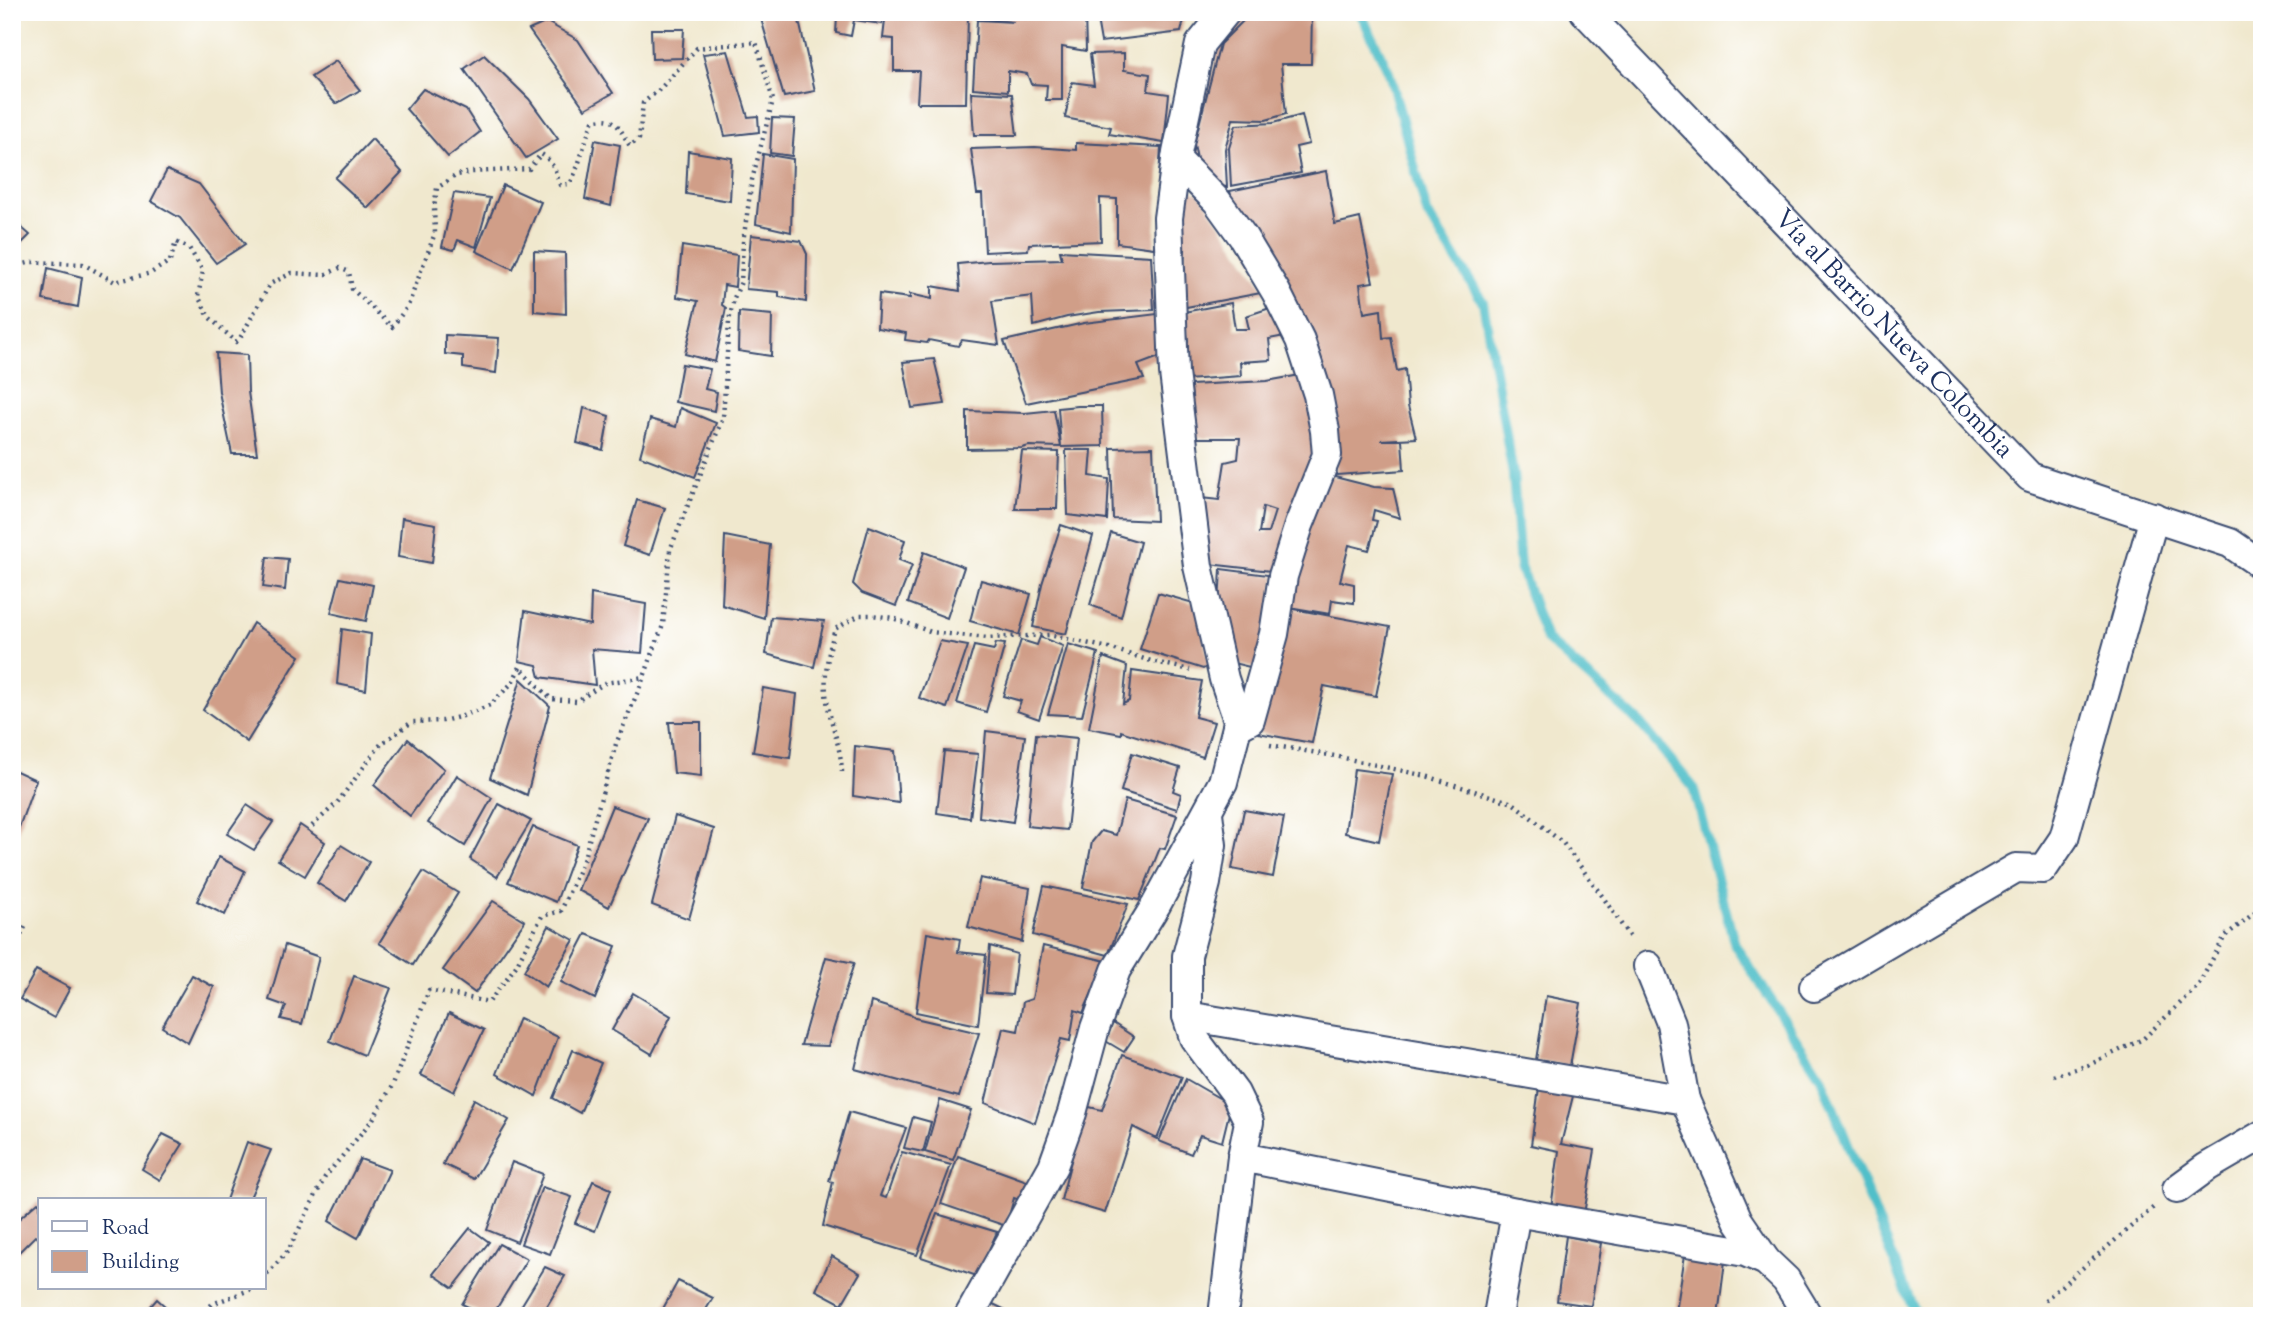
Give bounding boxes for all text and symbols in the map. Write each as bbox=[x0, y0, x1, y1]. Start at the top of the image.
street label: Vía al Barrio Nueva Colombia bbox=[1765, 201, 2022, 467]
legend bbox=[38, 1198, 266, 1290]
text: Road bbox=[102, 1214, 149, 1244]
text: Building bbox=[102, 1248, 179, 1278]

